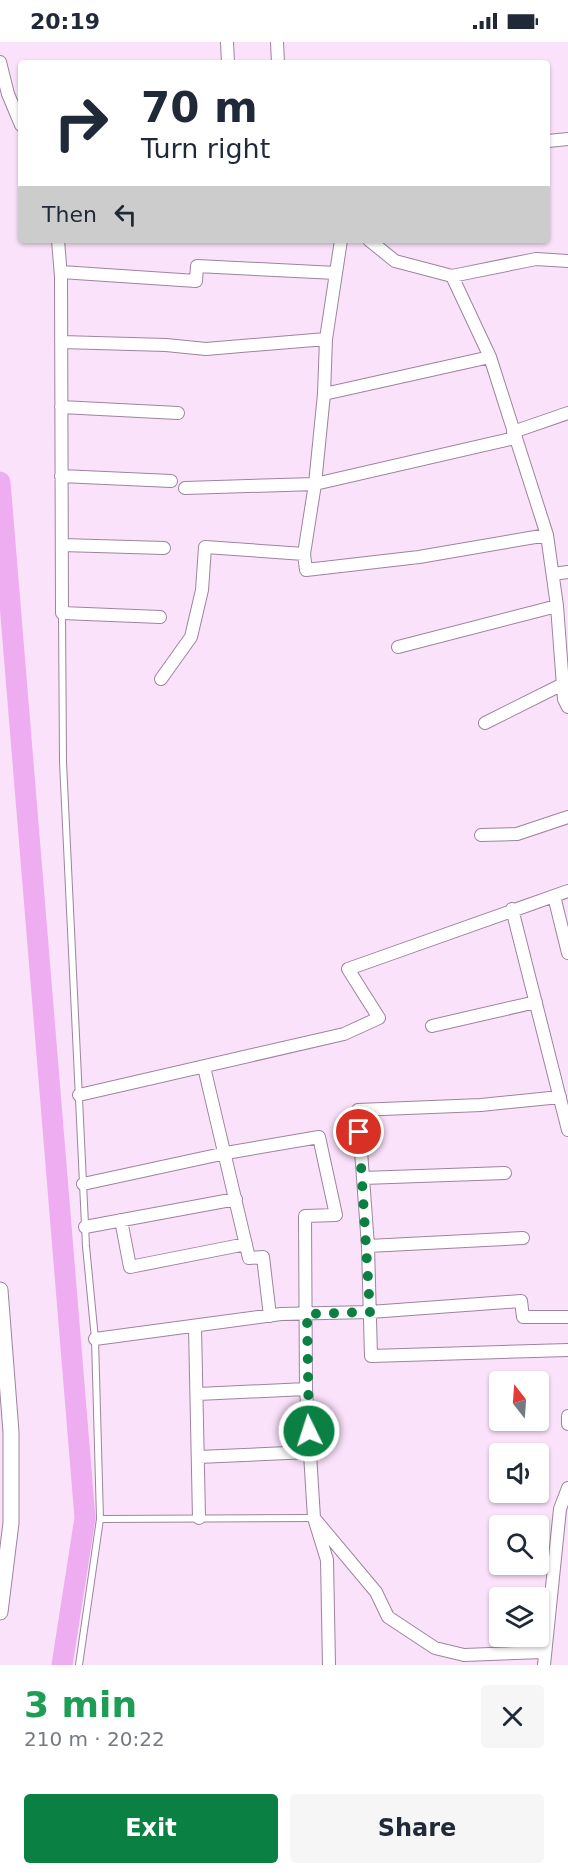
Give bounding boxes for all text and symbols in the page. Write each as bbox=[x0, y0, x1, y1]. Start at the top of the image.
text: 20:19 bbox=[30, 9, 100, 34]
text: 70 m bbox=[141, 83, 258, 132]
icon: right bbox=[42, 84, 120, 162]
text: Turn right bbox=[141, 133, 270, 164]
icon: left bbox=[109, 198, 142, 231]
text: Then bbox=[42, 202, 97, 227]
pin bbox=[333, 1106, 384, 1157]
icon: arrive bbox=[342, 1115, 375, 1148]
north arrow bbox=[489, 1371, 549, 1431]
map controls bbox=[489, 1371, 549, 1647]
position arrow bbox=[277, 1399, 341, 1463]
button: sound bbox=[489, 1443, 549, 1503]
button: search bbox=[489, 1515, 549, 1575]
button: layers bbox=[489, 1587, 549, 1647]
text: 3 min bbox=[24, 1684, 137, 1725]
button: close bbox=[481, 1685, 544, 1748]
text: 210 m · 20:22 bbox=[24, 1727, 165, 1751]
button: Exit bbox=[24, 1794, 278, 1863]
button: Share bbox=[290, 1794, 544, 1863]

